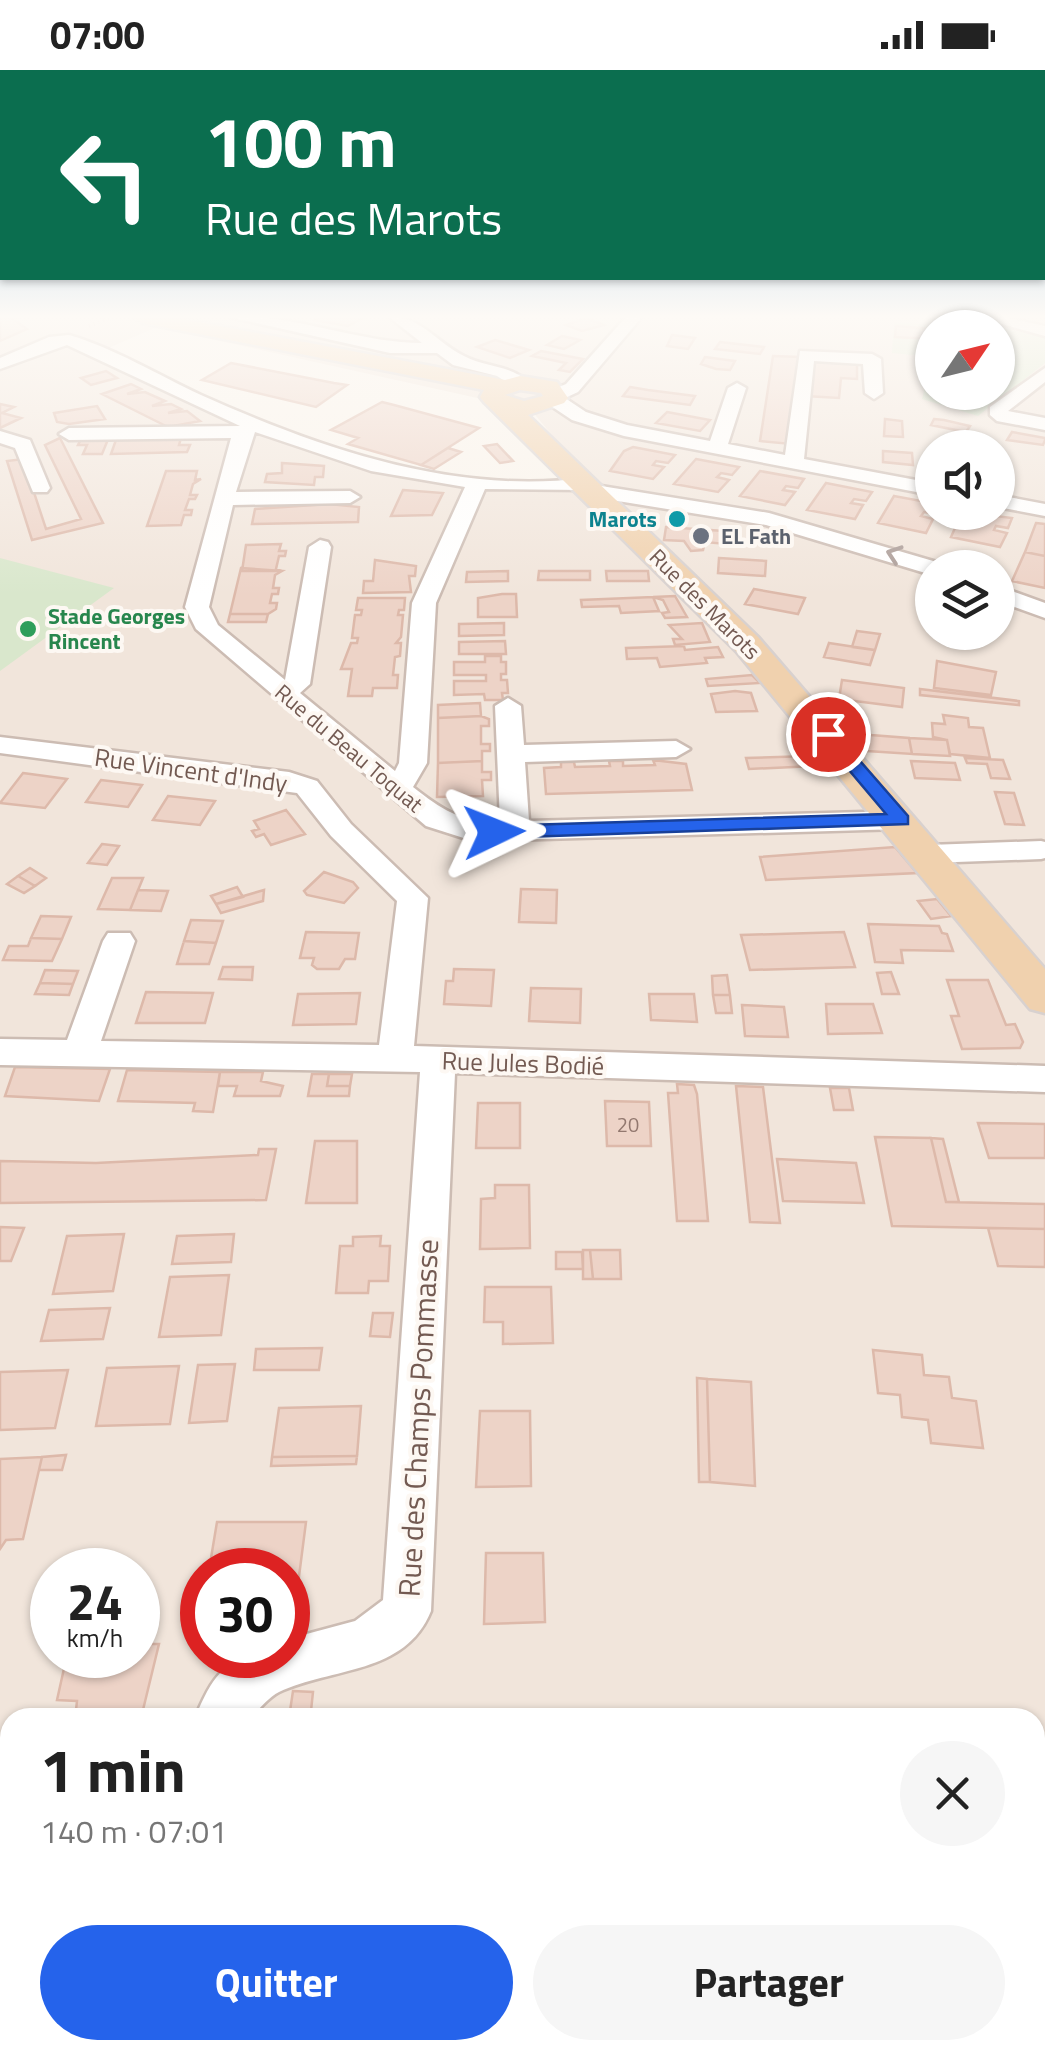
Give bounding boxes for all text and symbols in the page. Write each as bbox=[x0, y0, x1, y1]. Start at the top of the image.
text: 07:00 bbox=[50, 6, 145, 64]
text: 100 m bbox=[205, 88, 397, 194]
icon: left bbox=[40, 110, 170, 240]
text: Rue des Marots bbox=[205, 184, 502, 252]
north arrow bbox=[915, 310, 1015, 410]
map controls bbox=[915, 310, 1015, 650]
button: sound bbox=[915, 430, 1015, 530]
place label: Marots bbox=[589, 502, 657, 536]
marker: Marots bbox=[666, 508, 688, 530]
place label: EL Fath bbox=[721, 519, 791, 553]
marker: EL Fath bbox=[690, 525, 712, 547]
street label: Rue des Marots bbox=[642, 541, 768, 667]
one-way arrow bbox=[887, 546, 904, 566]
button: layers bbox=[915, 550, 1015, 650]
place label: Stade Georges Rincent bbox=[48, 599, 185, 658]
marker: Stade Georges Rincent bbox=[17, 618, 39, 640]
street label: Rue du Beau Toquat bbox=[267, 676, 431, 821]
pin bbox=[786, 692, 871, 777]
icon: arrive bbox=[801, 707, 856, 762]
street label: Rue Vincent d'Indy bbox=[92, 738, 290, 802]
position arrow bbox=[442, 780, 546, 884]
street label: Rue Jules Bodié bbox=[441, 1041, 605, 1085]
house number: 20 bbox=[617, 1109, 639, 1140]
street label: Rue des Champs Pommasse bbox=[386, 1238, 450, 1598]
speed limit sign: 30 bbox=[180, 1548, 310, 1678]
text: 24 bbox=[67, 1563, 123, 1639]
text: km/h bbox=[67, 1619, 123, 1657]
text: 1 min bbox=[40, 1724, 186, 1815]
button: close bbox=[900, 1741, 1005, 1846]
text: 140 m · 07:01 bbox=[40, 1807, 227, 1855]
button: Quitter bbox=[40, 1925, 513, 2040]
button: Partager bbox=[533, 1925, 1005, 2040]

